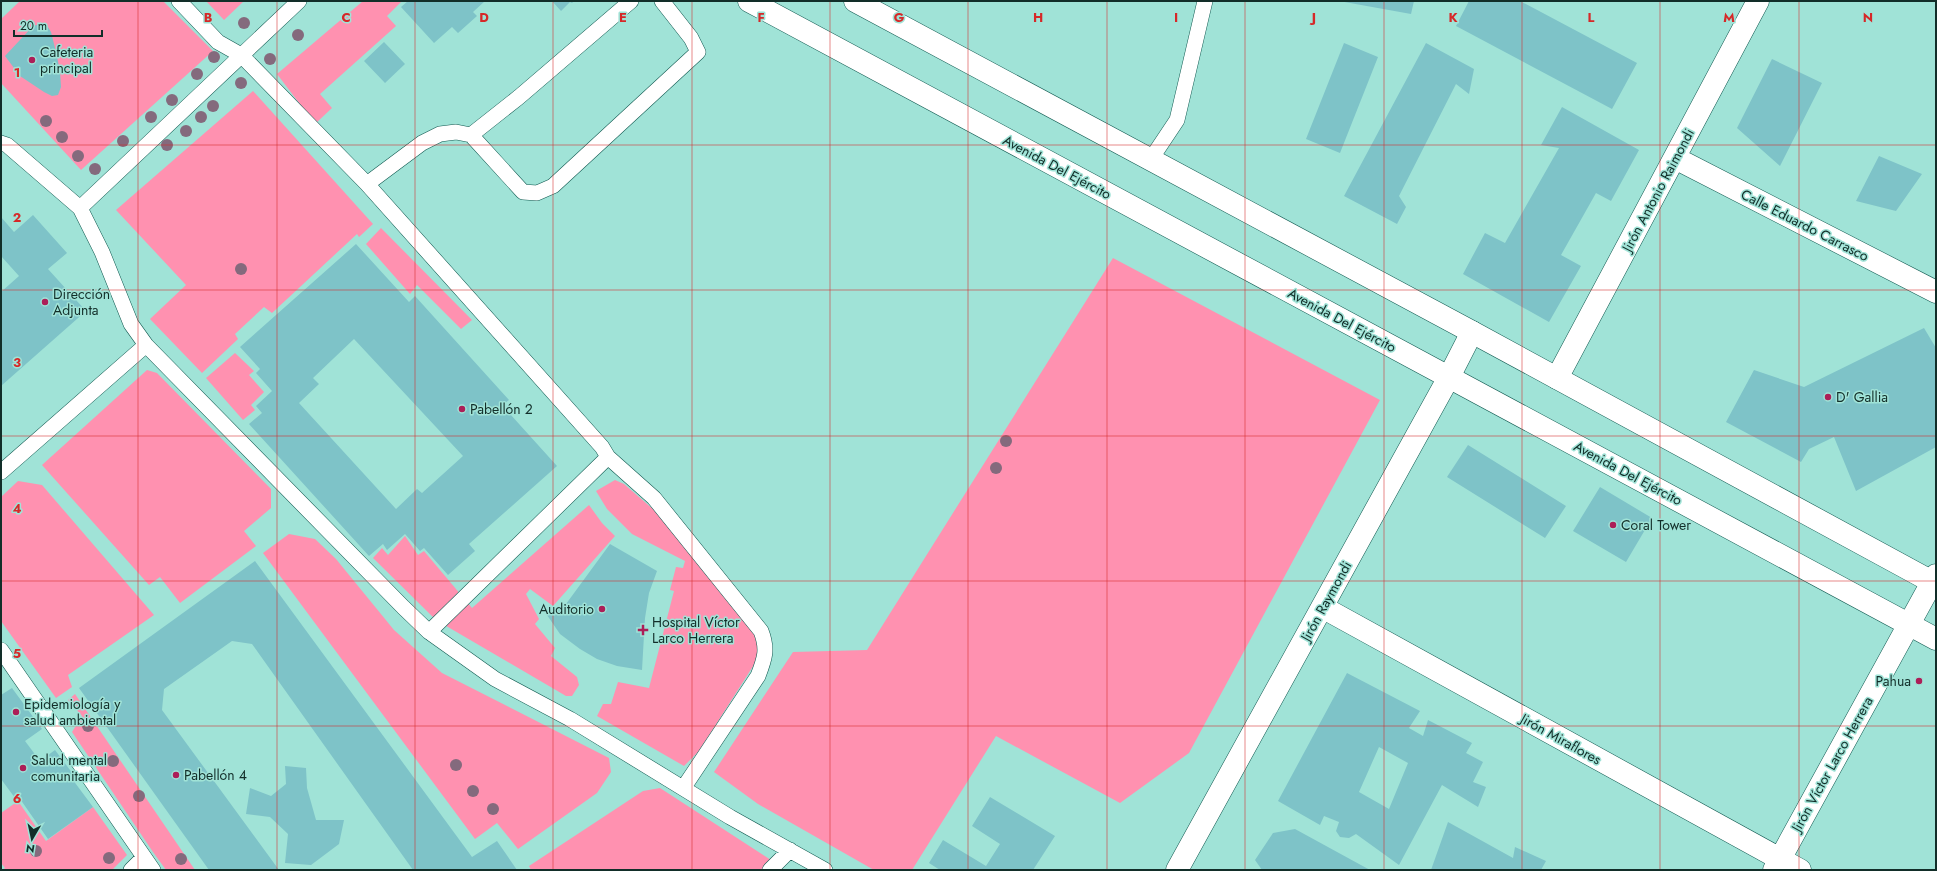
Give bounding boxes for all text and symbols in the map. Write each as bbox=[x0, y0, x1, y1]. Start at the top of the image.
text: B bbox=[204, 8, 213, 27]
text: C bbox=[341, 8, 351, 27]
text: D bbox=[479, 8, 489, 27]
text: E bbox=[619, 8, 627, 27]
text: F bbox=[757, 8, 765, 27]
text: G bbox=[894, 8, 905, 27]
text: H bbox=[1033, 8, 1043, 27]
text: I bbox=[1174, 8, 1178, 27]
text: J bbox=[1309, 8, 1316, 27]
text: K bbox=[1448, 8, 1458, 27]
text: L bbox=[1588, 8, 1595, 27]
text: M bbox=[1723, 8, 1735, 27]
text: N bbox=[1863, 8, 1873, 27]
scale bar bbox=[14, 12, 102, 38]
text: 20 m bbox=[20, 17, 47, 35]
place label: Cafeteria principal bbox=[40, 42, 93, 78]
marker: Cafeteria principal bbox=[27, 55, 37, 65]
text: 1 bbox=[14, 63, 20, 82]
street label: Jirón Antonio Raimondi bbox=[1616, 125, 1699, 257]
street label: Avenida Del Ejército bbox=[999, 130, 1115, 204]
street label: Calle Eduardo Carrasco bbox=[1738, 184, 1873, 266]
text: 2 bbox=[13, 208, 21, 227]
street label: Avenida Del Ejército bbox=[1284, 283, 1400, 357]
place label: Dirección Adjunta bbox=[53, 284, 110, 320]
marker: Dirección Adjunta bbox=[40, 297, 50, 307]
text: 3 bbox=[13, 353, 21, 372]
place label: D' Gallia bbox=[1836, 387, 1888, 407]
marker: D' Gallia bbox=[1823, 392, 1833, 402]
place label: Pabellón 2 bbox=[470, 399, 533, 419]
marker: Pabellón 2 bbox=[457, 404, 467, 414]
street label: Avenida Del Ejército bbox=[1570, 436, 1686, 510]
text: 4 bbox=[12, 499, 22, 518]
place label: Coral Tower bbox=[1621, 515, 1691, 535]
marker: Coral Tower bbox=[1608, 520, 1618, 530]
street label: Jirón Raymondi bbox=[1295, 557, 1356, 647]
place label: Auditorio bbox=[539, 599, 594, 619]
marker: Auditorio bbox=[597, 604, 607, 614]
place label: Hospital Víctor Larco Herrera bbox=[652, 612, 740, 648]
marker: Hospital Víctor Larco Herrera bbox=[637, 624, 649, 636]
text: 5 bbox=[13, 644, 21, 663]
place label: Pahua bbox=[1876, 671, 1911, 691]
marker: Pahua bbox=[1914, 676, 1924, 686]
street label: Jirón Víctor Larco Herrera bbox=[1785, 693, 1878, 837]
place label: Epidemiología y salud ambiental bbox=[24, 694, 121, 730]
marker: Epidemiología y salud ambiental bbox=[11, 707, 21, 717]
street label: Jirón Miraflores bbox=[1515, 708, 1605, 770]
place label: Salud mental comunitaria bbox=[31, 750, 107, 786]
marker: Salud mental comunitaria bbox=[18, 763, 28, 773]
place label: Pabellón 4 bbox=[184, 765, 247, 785]
marker: Pabellón 4 bbox=[171, 770, 181, 780]
text: 6 bbox=[13, 789, 22, 808]
north arrow bbox=[12, 819, 52, 859]
text: N bbox=[25, 840, 36, 857]

